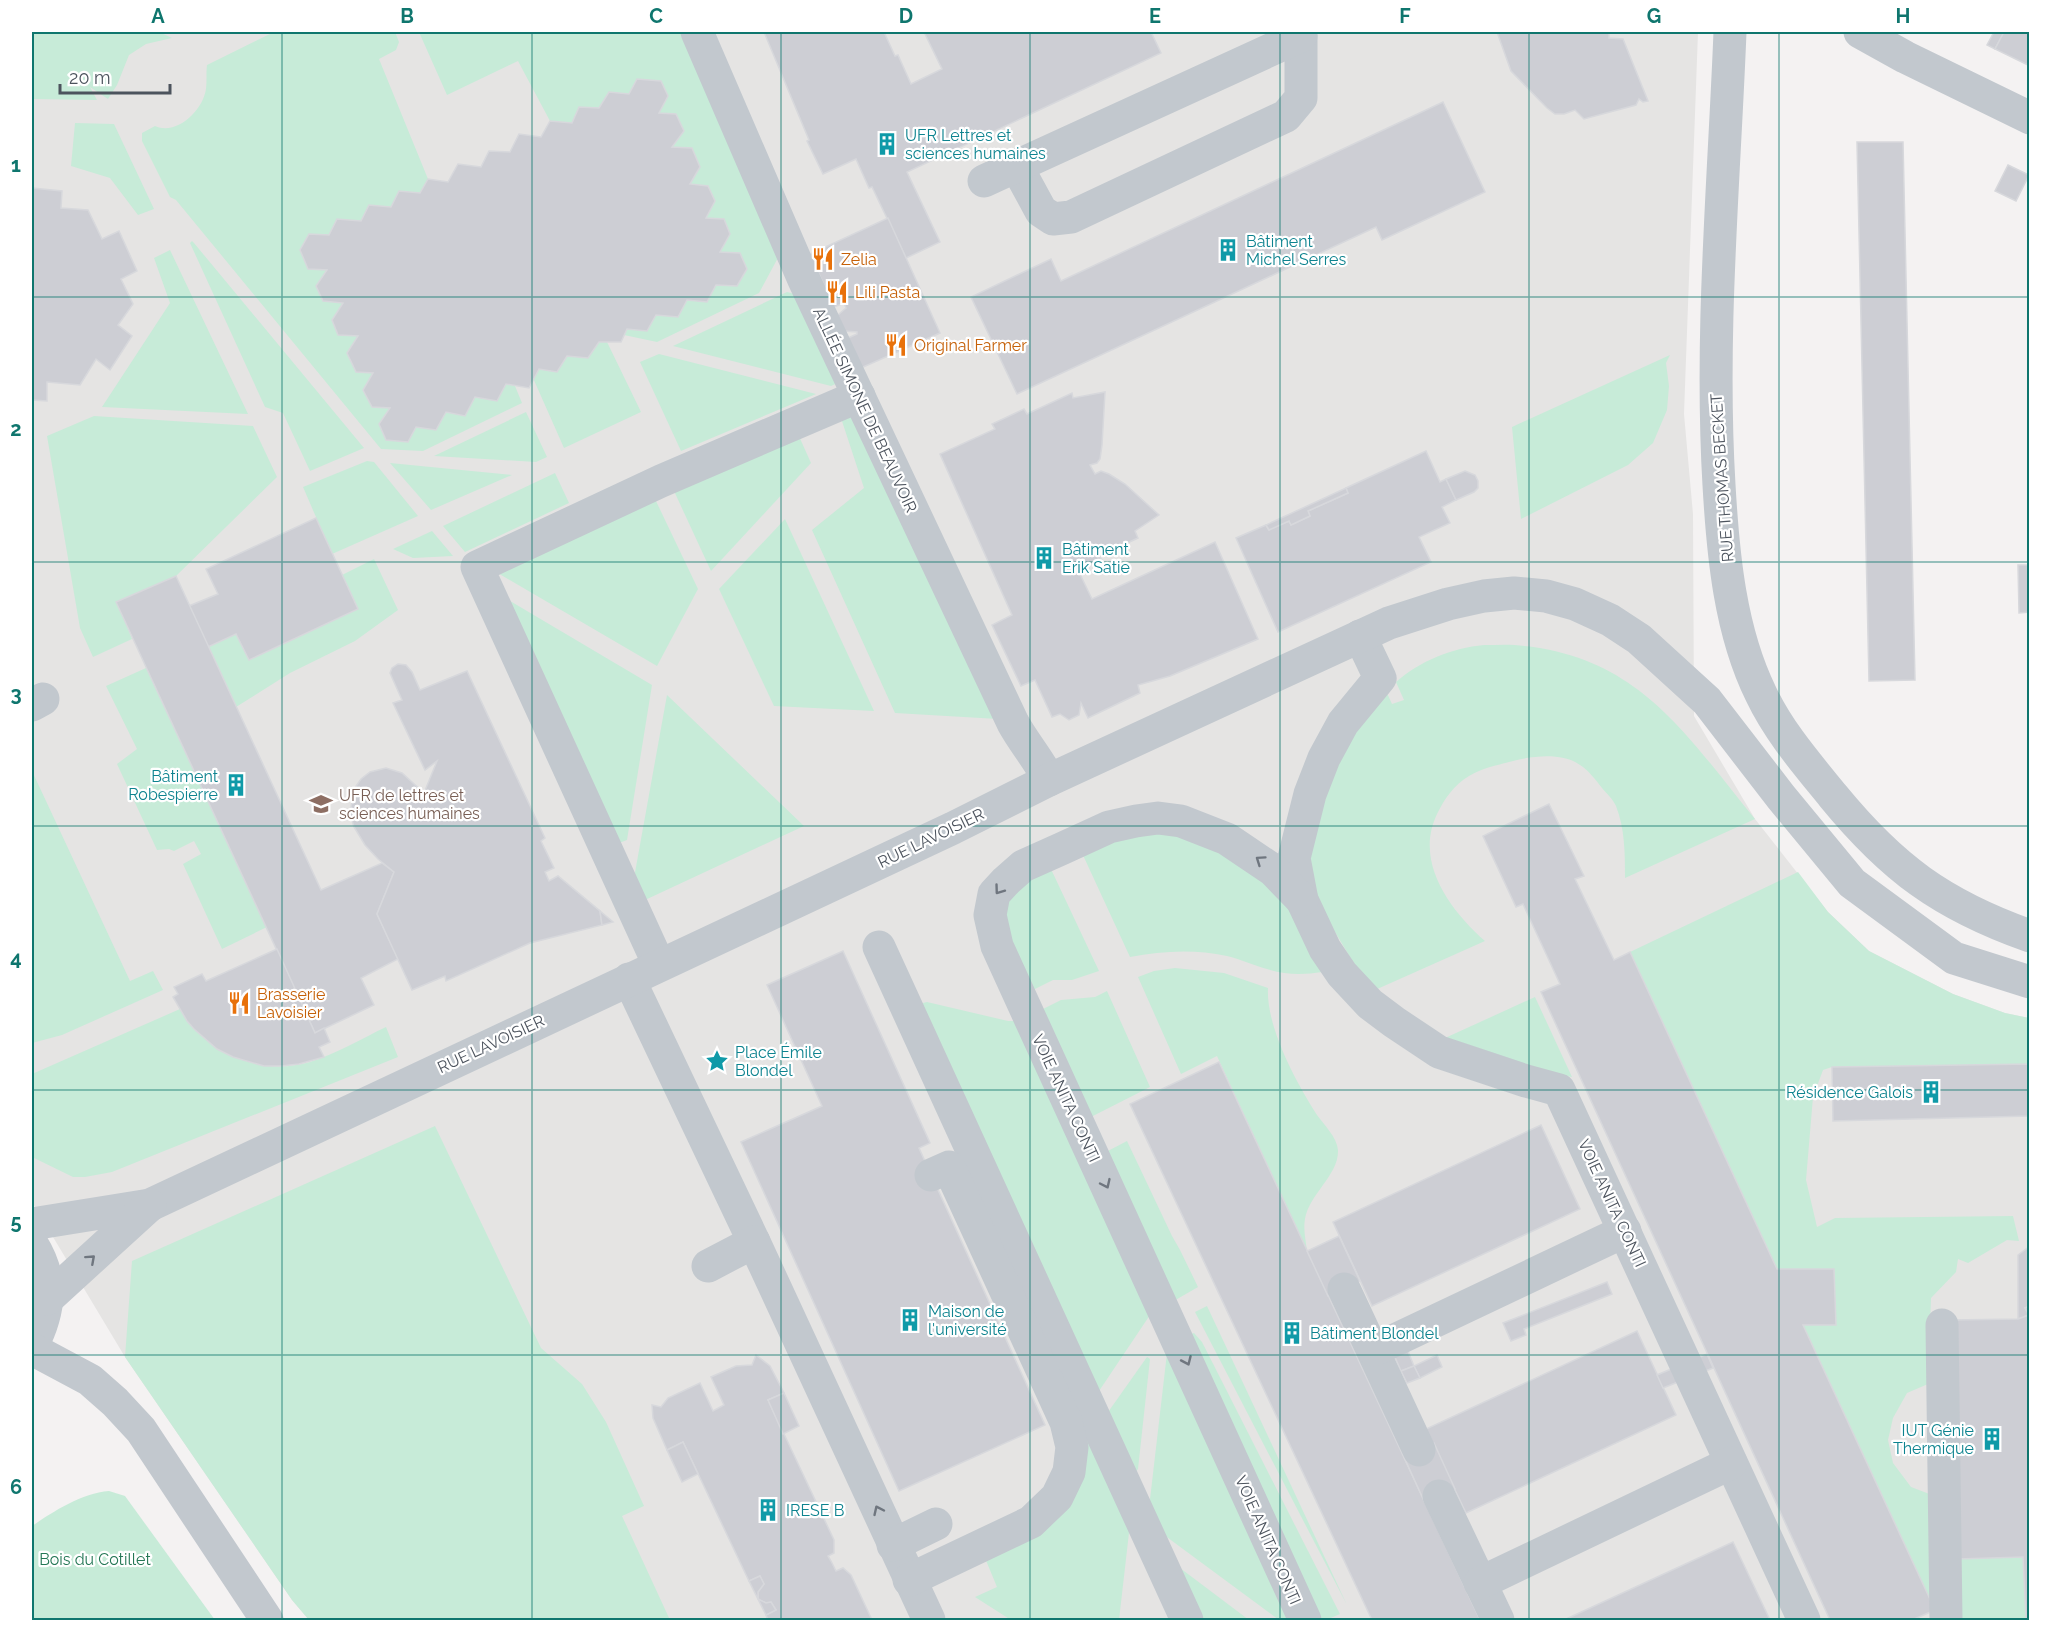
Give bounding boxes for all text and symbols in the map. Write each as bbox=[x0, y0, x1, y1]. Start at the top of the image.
text: A bbox=[151, 4, 165, 28]
text: B bbox=[400, 4, 414, 28]
text: C bbox=[649, 4, 663, 28]
text: D bbox=[899, 4, 913, 28]
text: E bbox=[1149, 4, 1161, 28]
text: F bbox=[1399, 4, 1411, 28]
text: G bbox=[1647, 4, 1661, 28]
text: H bbox=[1896, 4, 1910, 28]
scale bar bbox=[60, 57, 170, 95]
text: 20 m bbox=[69, 67, 111, 88]
place label: UFR Lettres et sciences humaines bbox=[905, 126, 1046, 163]
building icon: UFR Lettres et sciences humaines bbox=[874, 131, 900, 157]
text: 1 bbox=[11, 153, 21, 177]
place label: Bâtiment Michel Serres bbox=[1246, 232, 1346, 269]
building icon: Bâtiment Michel Serres bbox=[1215, 237, 1241, 263]
restaurant icon: Zelia bbox=[810, 246, 836, 272]
place label: Zelia bbox=[841, 250, 877, 269]
restaurant icon: Lili Pasta bbox=[824, 279, 850, 305]
place label: Lili Pasta bbox=[855, 283, 920, 302]
street label: ALLÉE SIMONE DE BEAUVOIR bbox=[809, 304, 922, 515]
restaurant icon: Original Farmer bbox=[883, 332, 909, 358]
place label: Original Farmer bbox=[914, 336, 1027, 355]
street label: RUE THOMAS BECKET bbox=[1707, 393, 1737, 563]
text: 2 bbox=[10, 417, 22, 441]
place label: Bâtiment Erik Satie bbox=[1062, 540, 1130, 577]
building icon: Bâtiment Erik Satie bbox=[1031, 545, 1057, 571]
text: 3 bbox=[10, 682, 22, 706]
place label: Bâtiment Robespierre bbox=[128, 767, 219, 804]
building icon: Bâtiment Robespierre bbox=[223, 772, 249, 798]
place label: UFR de lettres et sciences humaines bbox=[339, 786, 480, 823]
school or university icon: UFR de lettres et sciences humaines bbox=[308, 791, 334, 817]
street label: RUE LAVOISIER bbox=[875, 804, 987, 872]
one-way arrow bbox=[1255, 856, 1266, 867]
one-way arrow bbox=[995, 884, 1006, 895]
text: 4 bbox=[10, 946, 22, 970]
place label: Brasserie Lavoisier bbox=[257, 985, 325, 1022]
restaurant icon: Brasserie Lavoisier bbox=[226, 990, 252, 1016]
street label: RUE LAVOISIER bbox=[434, 1011, 548, 1077]
street label: VOIE ANITA CONTI bbox=[1028, 1031, 1104, 1165]
place label: Place Émile Blondel bbox=[735, 1042, 822, 1080]
place icon: Place Émile Blondel bbox=[704, 1048, 730, 1074]
building icon: Résidence Galois bbox=[1918, 1079, 1944, 1105]
place label: Résidence Galois bbox=[1786, 1083, 1913, 1102]
street label: VOIE ANITA CONTI bbox=[1574, 1136, 1650, 1270]
one-way arrow bbox=[1099, 1178, 1111, 1189]
text: 5 bbox=[10, 1210, 22, 1234]
one-way arrow bbox=[84, 1255, 94, 1266]
place label: Maison de l'université bbox=[928, 1302, 1007, 1339]
building icon: Maison de l'université bbox=[897, 1307, 923, 1333]
building icon: Bâtiment Blondel bbox=[1279, 1320, 1305, 1346]
place label: Bâtiment Blondel bbox=[1310, 1324, 1439, 1343]
one-way arrow bbox=[1180, 1355, 1192, 1366]
place label: IUT Génie Thermique bbox=[1893, 1421, 1974, 1458]
building icon: IUT Génie Thermique bbox=[1979, 1426, 2005, 1452]
street label: VOIE ANITA CONTI bbox=[1231, 1473, 1305, 1607]
text: 6 bbox=[10, 1475, 22, 1499]
building icon: IRESE B bbox=[755, 1497, 781, 1523]
place label: IRESE B bbox=[786, 1501, 844, 1520]
one-way arrow bbox=[873, 1506, 885, 1517]
park label: Bois du Cotillet bbox=[39, 1550, 151, 1569]

